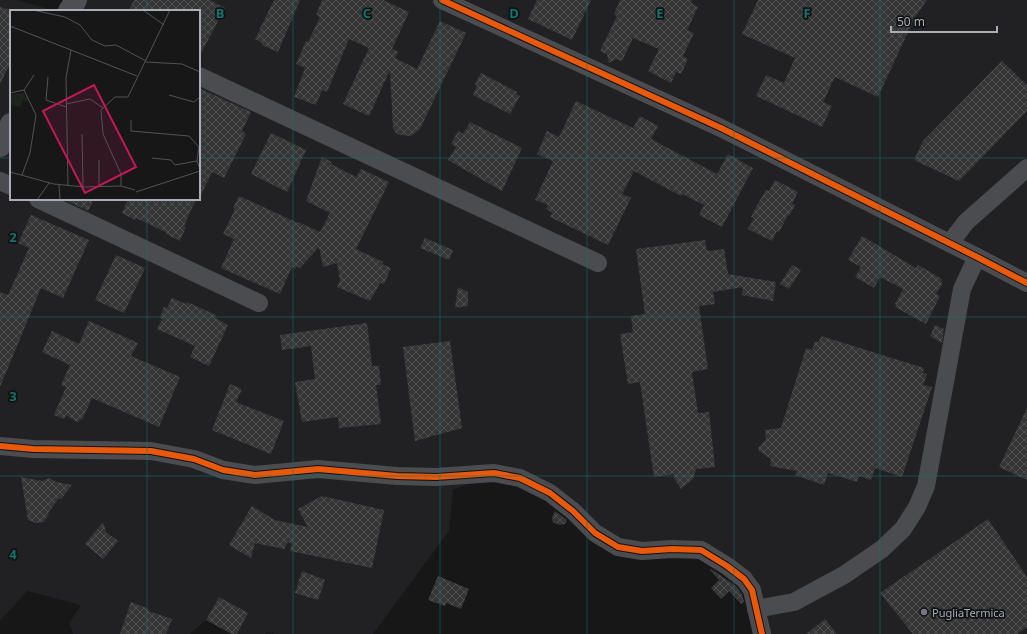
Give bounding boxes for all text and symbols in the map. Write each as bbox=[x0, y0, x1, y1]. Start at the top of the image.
text: B bbox=[216, 4, 224, 22]
text: C bbox=[363, 4, 371, 22]
text: D bbox=[509, 4, 519, 22]
text: E bbox=[656, 4, 664, 22]
text: F bbox=[803, 4, 811, 22]
scale bar bbox=[891, 8, 997, 34]
inset map bbox=[10, 10, 200, 200]
text: 50 m bbox=[897, 13, 925, 30]
text: 2 bbox=[9, 228, 17, 246]
text: 3 bbox=[9, 387, 17, 405]
text: 4 bbox=[9, 545, 17, 563]
place label: PugliaTermica bbox=[932, 605, 1005, 620]
marker: PugliaTermica bbox=[919, 607, 929, 617]

